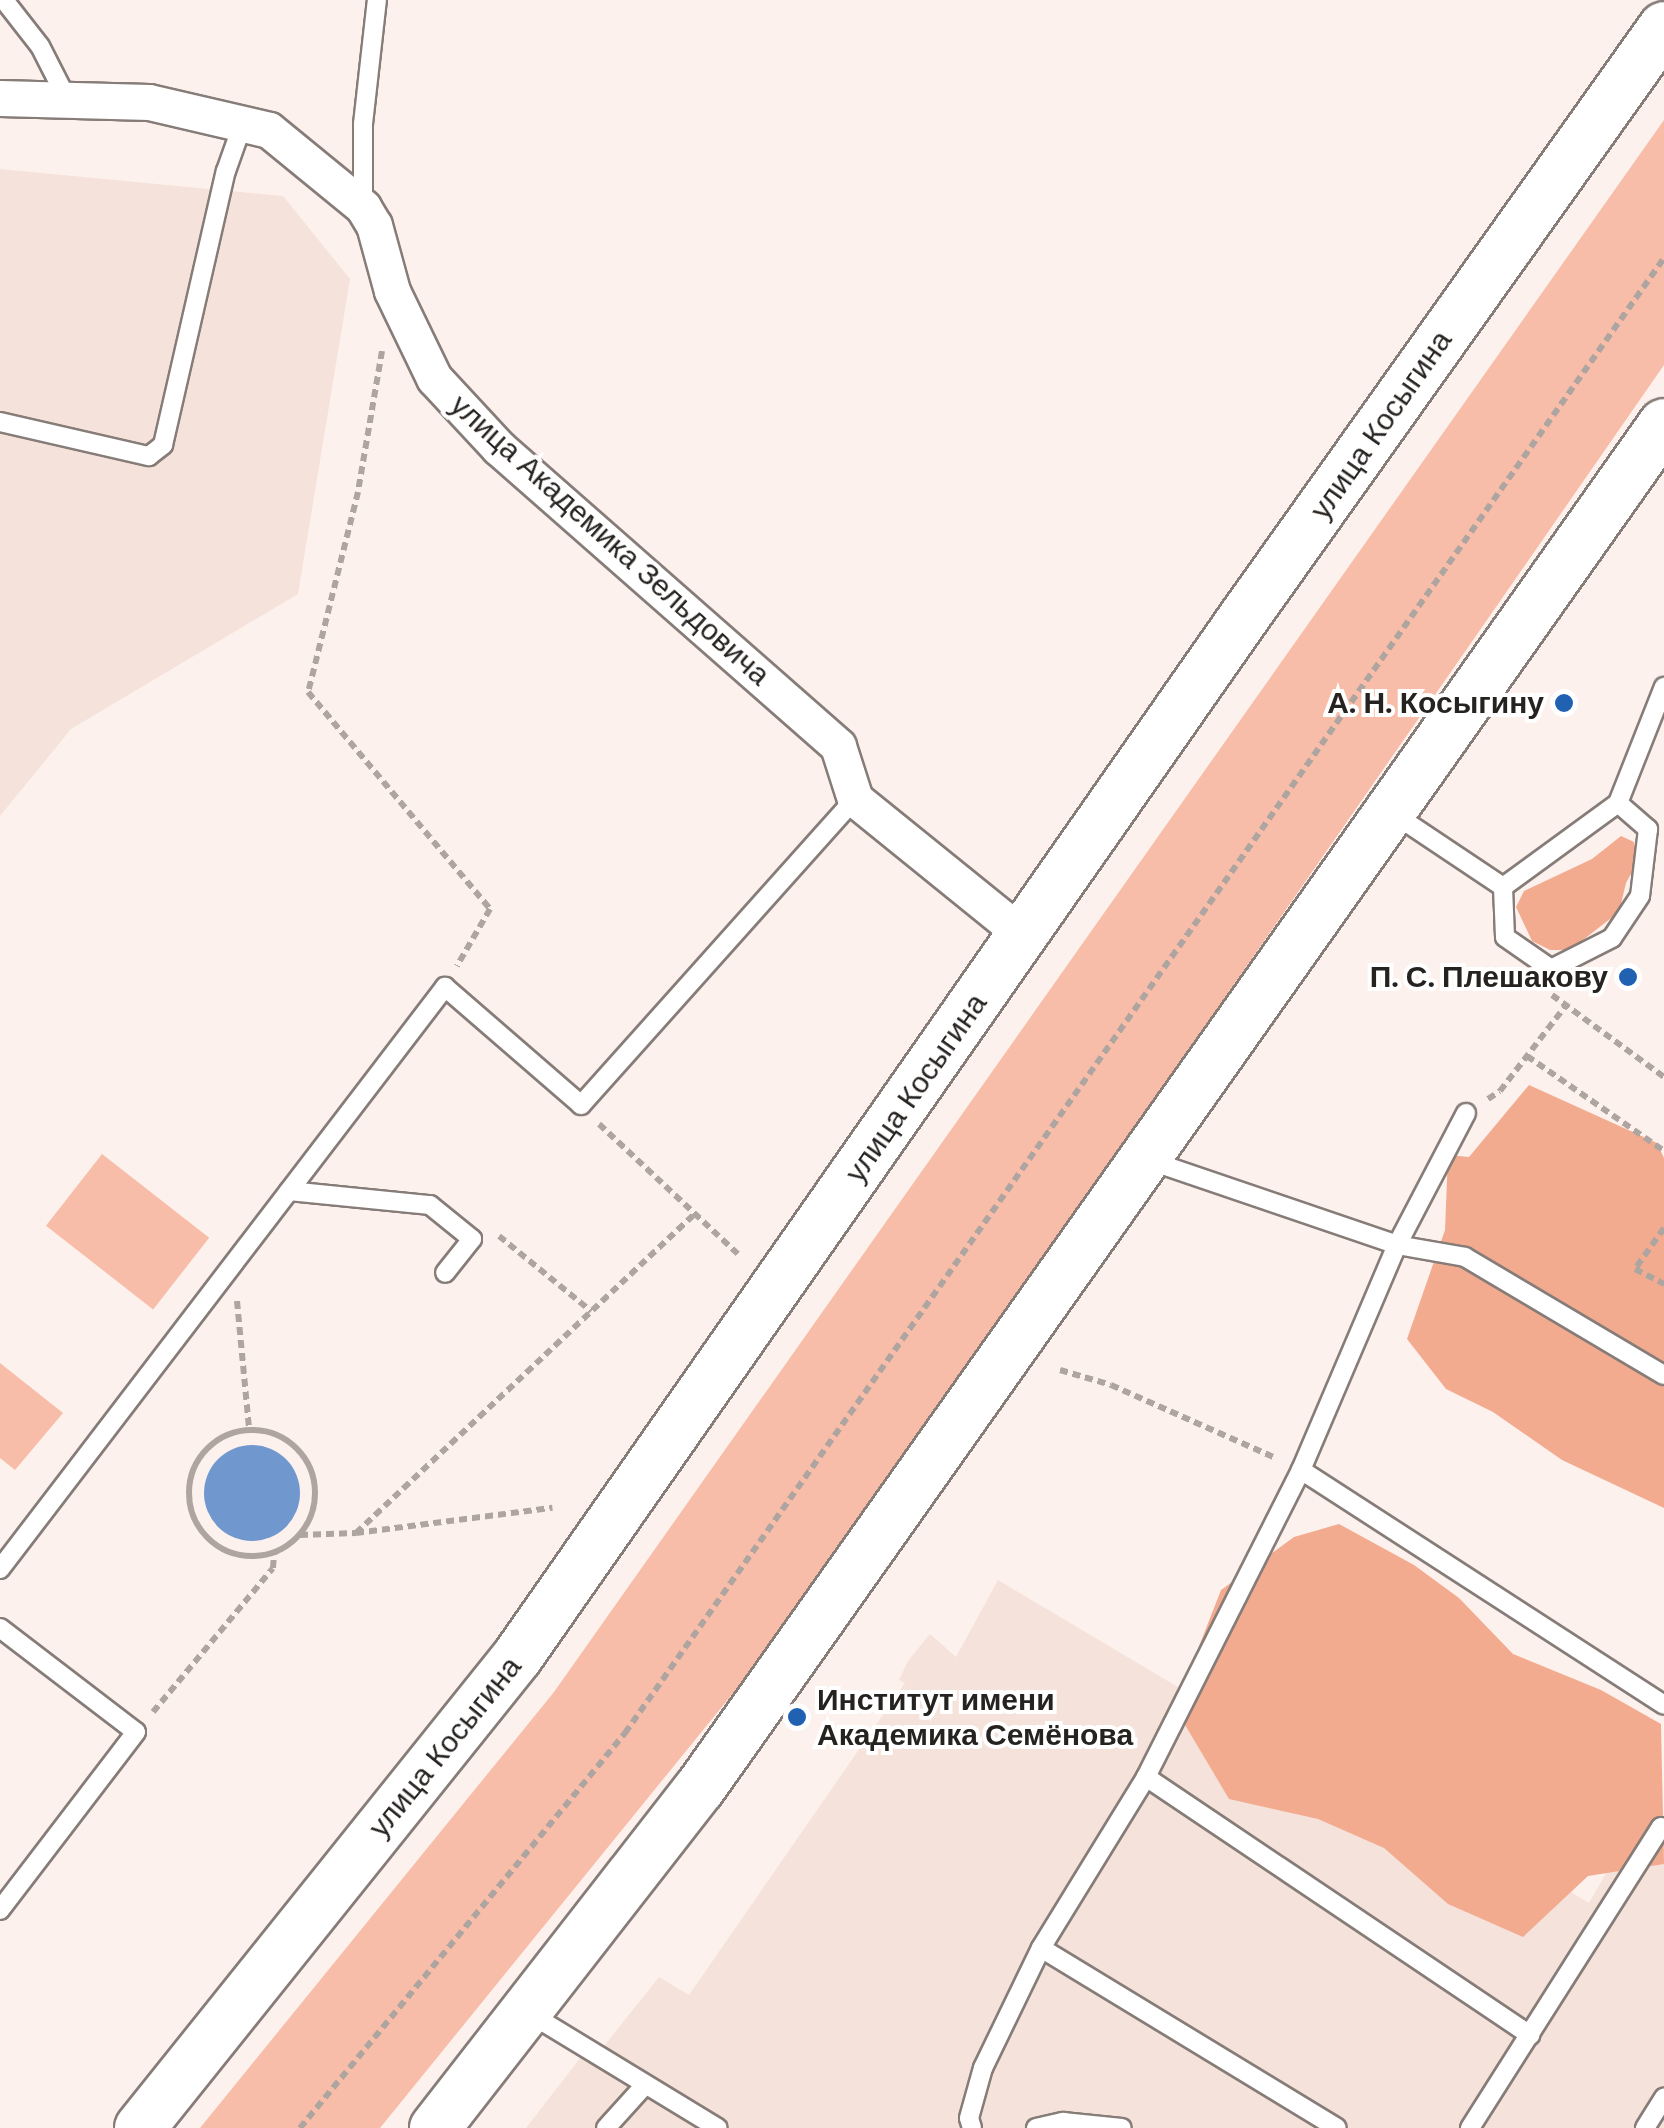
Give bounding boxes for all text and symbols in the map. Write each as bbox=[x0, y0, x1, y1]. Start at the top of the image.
street label: улица Косыгина bbox=[1303, 324, 1459, 526]
street label: улица Академика Зельдовича bbox=[443, 387, 777, 693]
place label: А. Н. Косыгину bbox=[1327, 685, 1544, 721]
marker: А. Н. Косыгину bbox=[1553, 692, 1575, 714]
place label: П. С. Плешакову bbox=[1370, 959, 1608, 995]
marker: П. С. Плешакову bbox=[1617, 966, 1639, 988]
street label: улица Косыгина bbox=[838, 987, 994, 1189]
street label: улица Косыгина bbox=[361, 1649, 529, 1845]
place label: Институт имени Академика Семёнова bbox=[817, 1682, 1133, 1752]
marker: Институт имени Академика Семёнова bbox=[786, 1706, 808, 1728]

